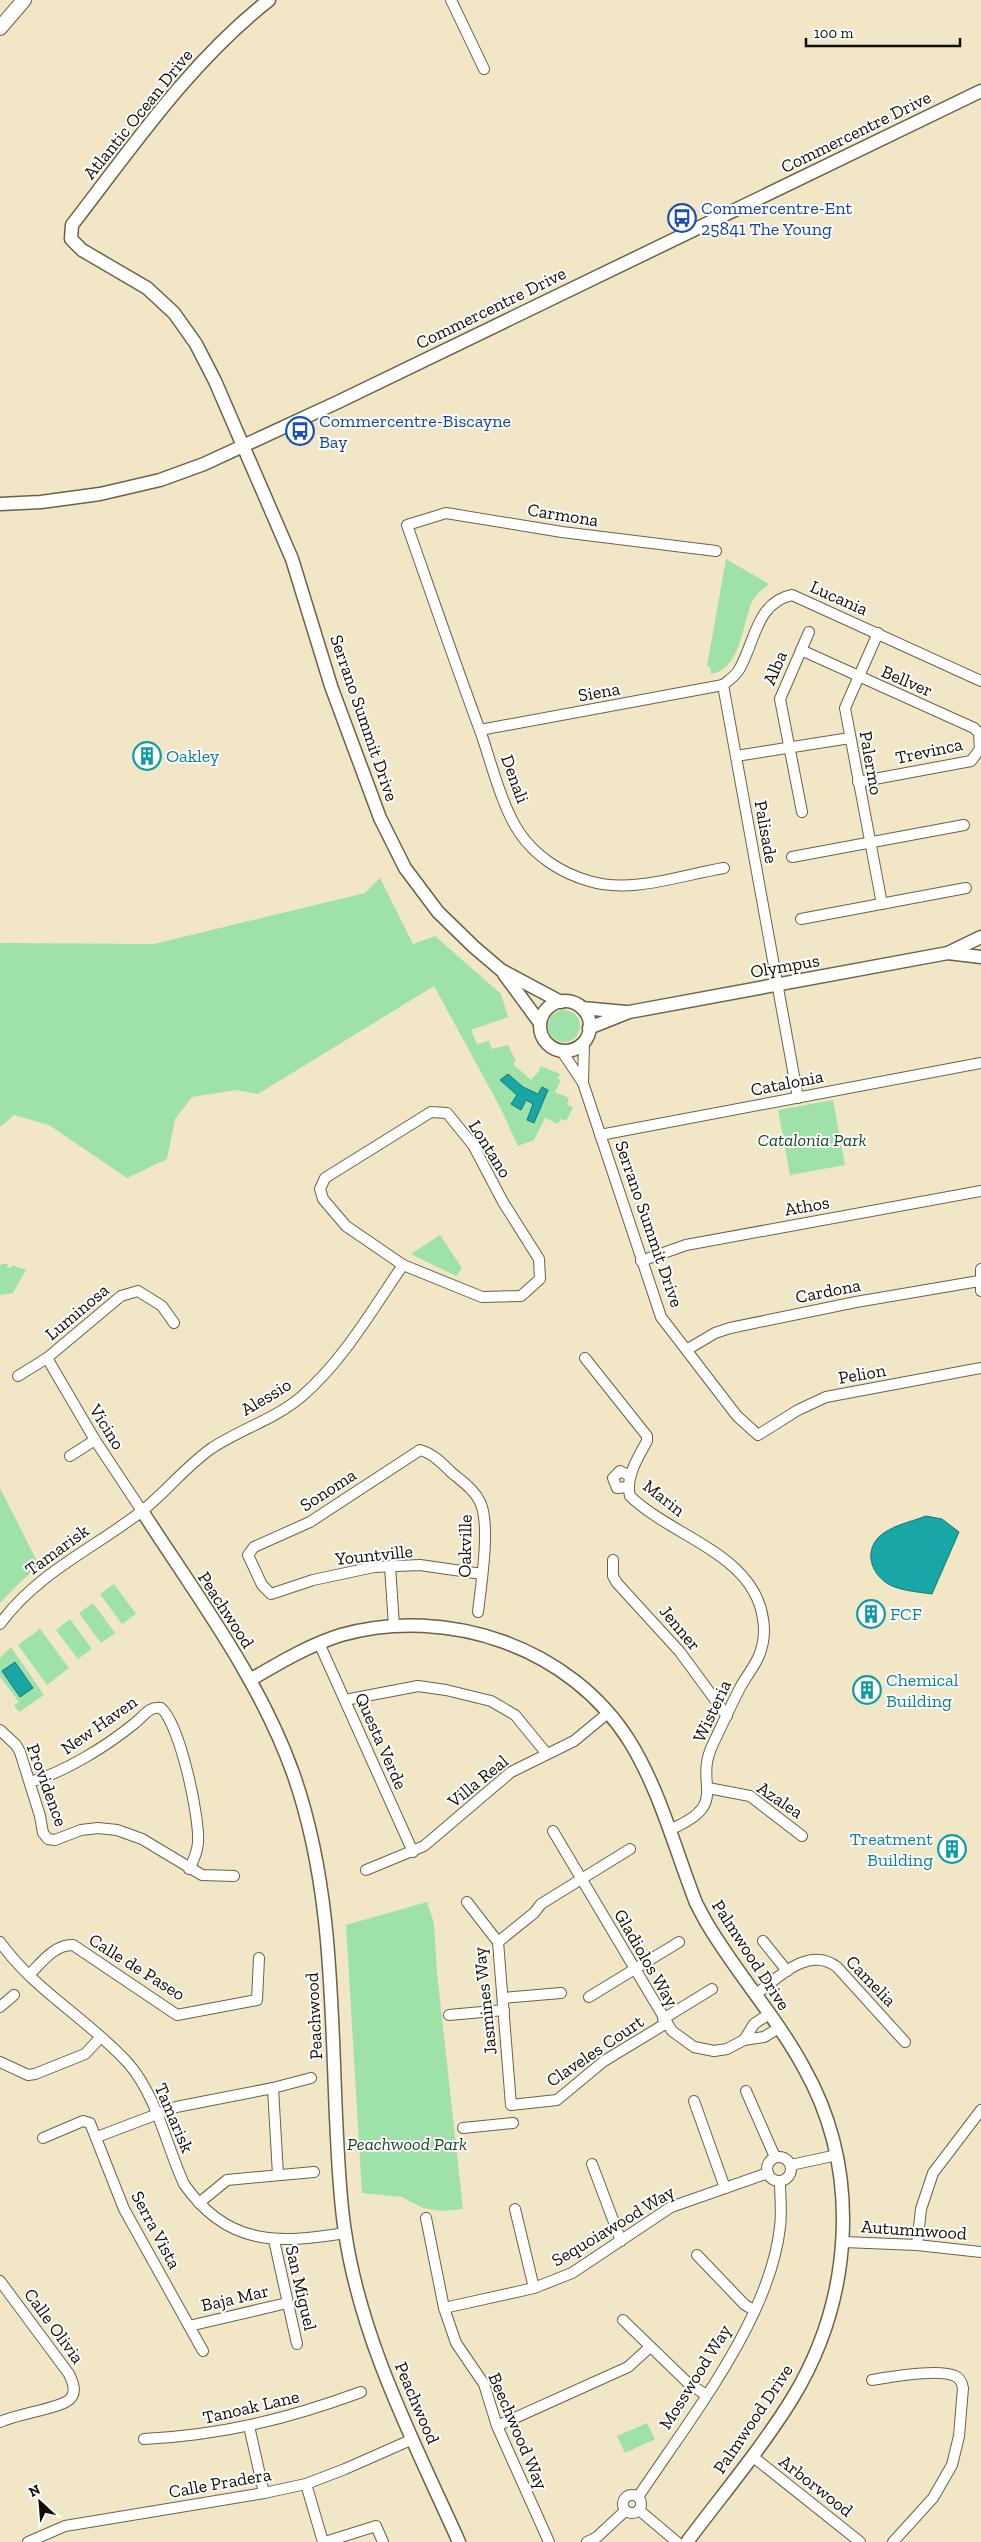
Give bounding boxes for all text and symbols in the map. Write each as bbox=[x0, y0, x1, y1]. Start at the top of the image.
scale bar bbox=[806, 15, 960, 47]
text: 100 m bbox=[814, 24, 853, 42]
street label: Atlantic Ocean Drive bbox=[79, 44, 197, 184]
street label: Commercentre Drive bbox=[777, 86, 935, 178]
place label: Commercentre-Ent 25841 The Young bbox=[701, 197, 852, 240]
bus stop icon: Commercentre-Ent 25841 The Young bbox=[667, 203, 697, 233]
street label: Commercentre Drive bbox=[412, 262, 570, 354]
place label: Commercentre-Biscayne Bay bbox=[319, 410, 511, 453]
bus stop icon: Commercentre-Biscayne Bay bbox=[285, 416, 315, 446]
street label: Carmona bbox=[526, 499, 600, 532]
street label: Lucania bbox=[807, 576, 872, 621]
street label: Serrano Summit Drive bbox=[325, 632, 403, 804]
street label: Alba bbox=[758, 647, 792, 688]
street label: Bellver bbox=[878, 660, 936, 702]
street label: Siena bbox=[576, 677, 622, 706]
street label: Palermo bbox=[855, 729, 887, 797]
street label: Trevinca bbox=[893, 733, 965, 769]
building icon: Oakley bbox=[132, 741, 162, 771]
place label: Oakley bbox=[166, 745, 220, 767]
street label: Denali bbox=[496, 752, 534, 806]
street label: Palisade bbox=[750, 799, 782, 865]
street label: Olympus bbox=[749, 949, 822, 983]
street label: Catalonia bbox=[749, 1065, 826, 1101]
street label: Lontano bbox=[464, 1116, 516, 1182]
park label: Catalonia Park bbox=[758, 1129, 866, 1151]
street label: Serrano Summit Drive bbox=[610, 1138, 688, 1310]
street label: Athos bbox=[783, 1191, 831, 1221]
street label: Cardona bbox=[793, 1274, 863, 1308]
street label: Luminosa bbox=[41, 1279, 114, 1345]
street label: Pelion bbox=[837, 1359, 888, 1389]
street label: Alessio bbox=[237, 1373, 295, 1421]
street label: Vicino bbox=[84, 1399, 129, 1454]
street label: Sonoma bbox=[296, 1464, 360, 1516]
street label: Marin bbox=[639, 1475, 690, 1522]
street label: Oakville bbox=[453, 1514, 477, 1578]
street label: Tamarisk bbox=[21, 1519, 94, 1580]
street label: Yountville bbox=[333, 1540, 414, 1570]
street label: Peachwood bbox=[193, 1567, 259, 1653]
building icon: FCF bbox=[856, 1599, 886, 1629]
street label: Jenner bbox=[655, 1601, 705, 1655]
place label: FCF bbox=[890, 1603, 922, 1625]
place label: Chemical Building bbox=[886, 1669, 959, 1712]
building icon: Chemical Building bbox=[852, 1675, 882, 1705]
street label: Wisteria bbox=[688, 1676, 736, 1746]
street label: Questa Verde bbox=[350, 1689, 412, 1793]
street label: New Haven bbox=[57, 1690, 142, 1759]
street label: Providence bbox=[22, 1741, 72, 1829]
street label: Villa Real bbox=[442, 1750, 513, 1813]
street label: Azalea bbox=[753, 1777, 807, 1823]
place label: Treatment Building bbox=[850, 1828, 933, 1871]
building icon: Treatment Building bbox=[937, 1834, 967, 1864]
street label: Palmwood Drive bbox=[707, 1896, 795, 2014]
street label: Gladiolos Way bbox=[609, 1905, 683, 2011]
street label: Calle de Paseo bbox=[85, 1929, 189, 2005]
street label: Jasmines Way bbox=[468, 1945, 502, 2056]
street label: Camelia bbox=[841, 1951, 901, 2011]
street label: Peachwood bbox=[301, 1972, 327, 2060]
street label: Claveles Court bbox=[542, 2010, 648, 2092]
street label: Tamarisk bbox=[150, 2080, 199, 2157]
park label: Peachwood Park bbox=[347, 2133, 467, 2155]
street label: Sequoiawood Way bbox=[548, 2180, 679, 2271]
street label: Serra Vista bbox=[126, 2187, 186, 2273]
street label: Autumnwood bbox=[861, 2215, 968, 2245]
street label: San Miguel bbox=[281, 2243, 322, 2333]
street label: Baja Mar bbox=[199, 2280, 271, 2316]
street label: Calle Olivia bbox=[19, 2284, 89, 2368]
street label: Mosswood Way bbox=[654, 2320, 736, 2433]
street label: Peachwood bbox=[390, 2359, 444, 2447]
street label: Palmwood Drive bbox=[708, 2360, 798, 2478]
street label: Beechwood Way bbox=[483, 2369, 553, 2493]
street label: Tanoak Lane bbox=[201, 2385, 301, 2429]
street label: Arborwood bbox=[775, 2450, 857, 2522]
street label: Calle Pradera bbox=[167, 2463, 273, 2503]
north arrow bbox=[15, 2477, 65, 2527]
text: N bbox=[26, 2481, 43, 2501]

